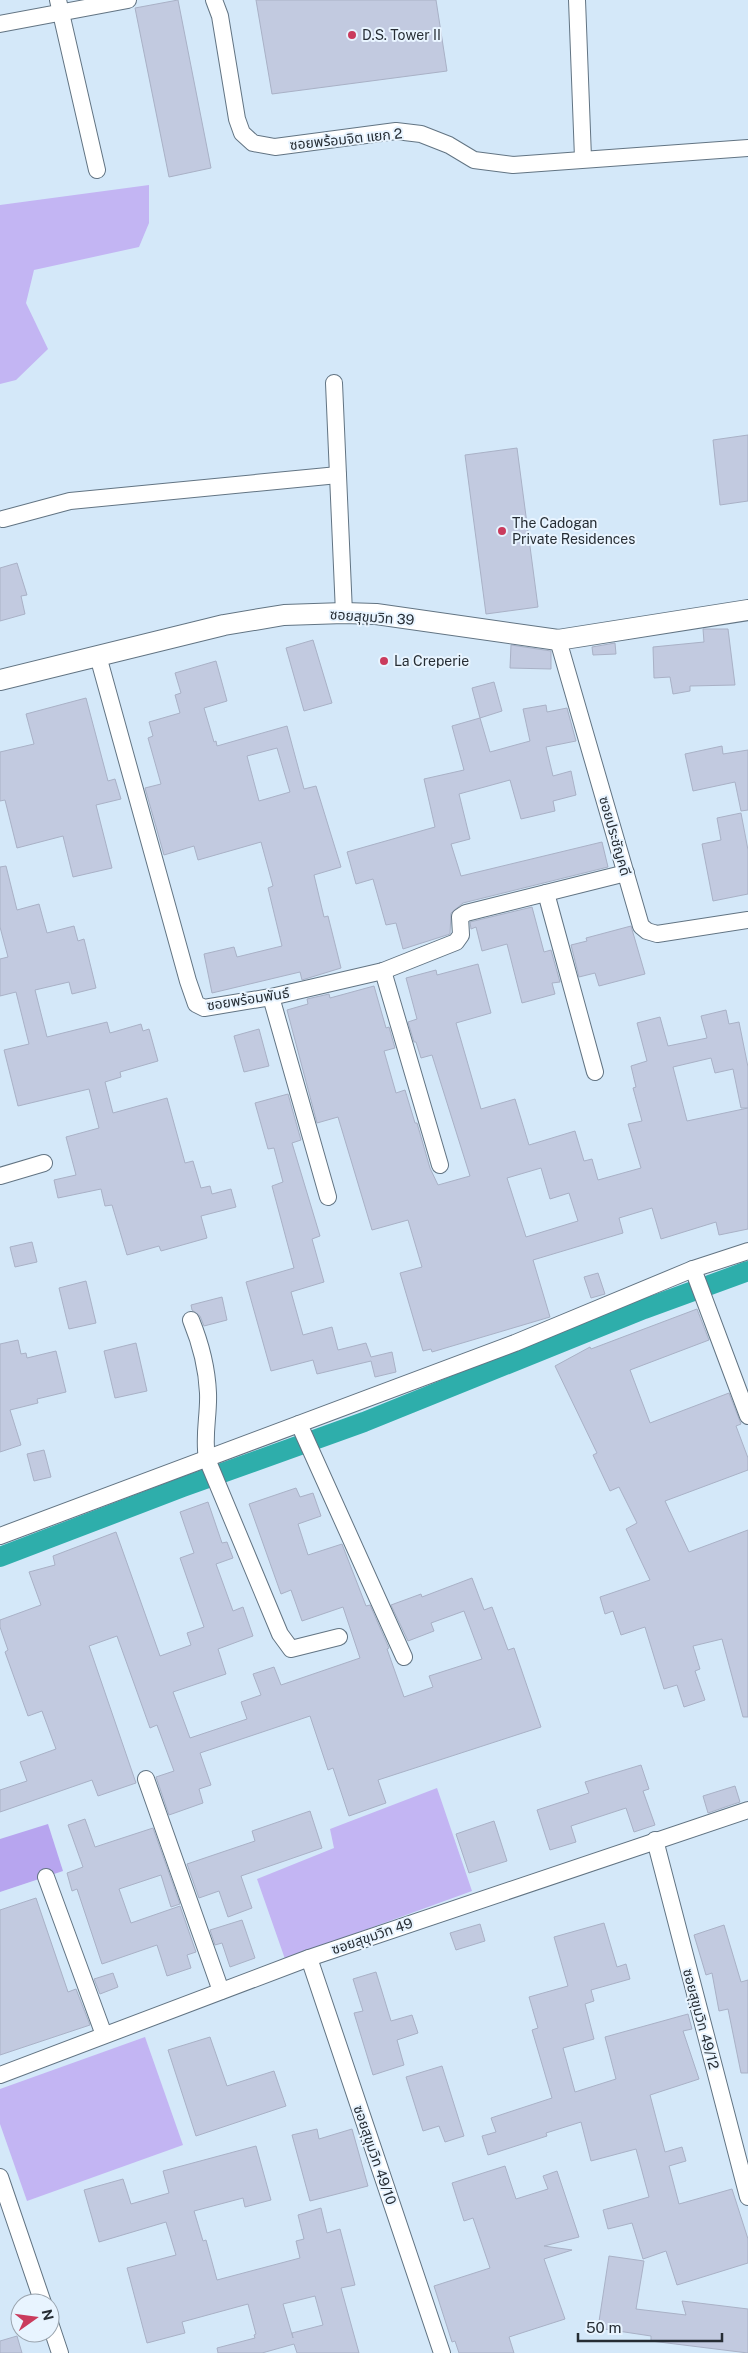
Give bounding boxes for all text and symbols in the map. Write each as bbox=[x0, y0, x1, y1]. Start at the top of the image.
place label: D.S. Tower II bbox=[362, 27, 441, 43]
marker: D.S. Tower II bbox=[346, 29, 358, 41]
street label: ซอยพร้อมจิต แยก 2 bbox=[289, 125, 403, 153]
place label: The Cadogan Private Residences bbox=[512, 515, 635, 547]
marker: The Cadogan Private Residences bbox=[496, 525, 508, 537]
street label: ซอยสุขุมวิท 39 bbox=[329, 606, 415, 629]
place label: La Creperie bbox=[394, 653, 469, 669]
marker: La Creperie bbox=[378, 655, 390, 667]
street label: ซอยประชัญคดี bbox=[596, 794, 634, 878]
street label: ซอยพร้อมพันธ์ bbox=[206, 985, 291, 1013]
street label: ซอยสุขุมวิท 49 bbox=[329, 1915, 415, 1958]
street label: ซอยสุขุมวิท 49/12 bbox=[679, 1967, 722, 2071]
street label: ซอยสุขุมวิท 49/10 bbox=[350, 2103, 399, 2207]
north arrow bbox=[10, 2293, 60, 2343]
text: N bbox=[39, 2308, 57, 2322]
scale bar bbox=[578, 2310, 722, 2342]
text: 50 m bbox=[586, 2319, 621, 2336]

